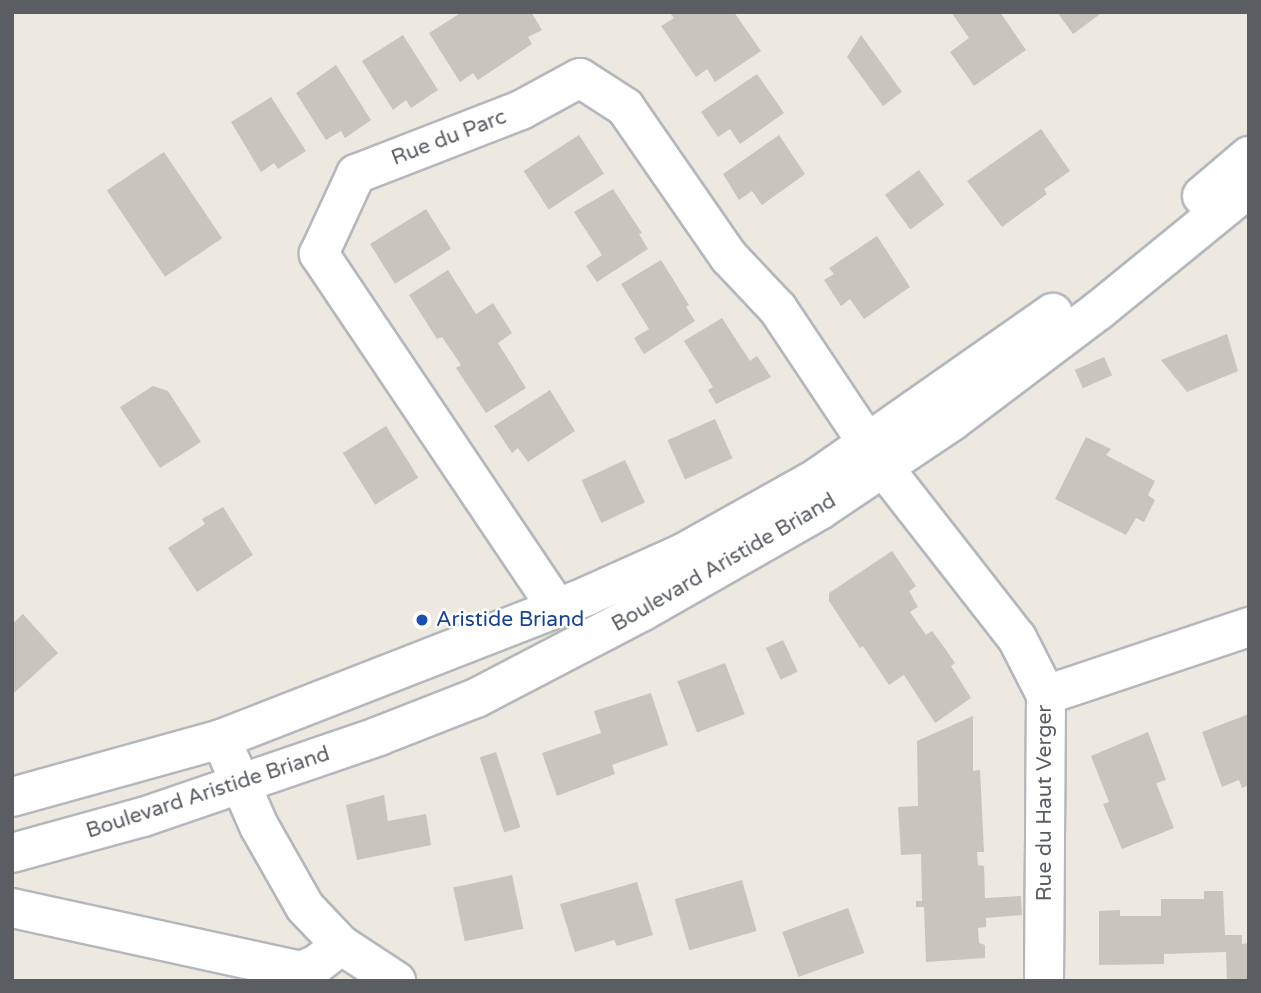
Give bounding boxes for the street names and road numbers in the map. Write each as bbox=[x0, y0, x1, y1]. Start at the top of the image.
street label: Rue du Parc bbox=[388, 105, 510, 171]
street label: Boulevard Aristide Briand bbox=[608, 488, 840, 638]
street label: Rue du Haut Verger bbox=[1032, 705, 1058, 901]
street label: Boulevard Aristide Briand bbox=[83, 742, 333, 844]

